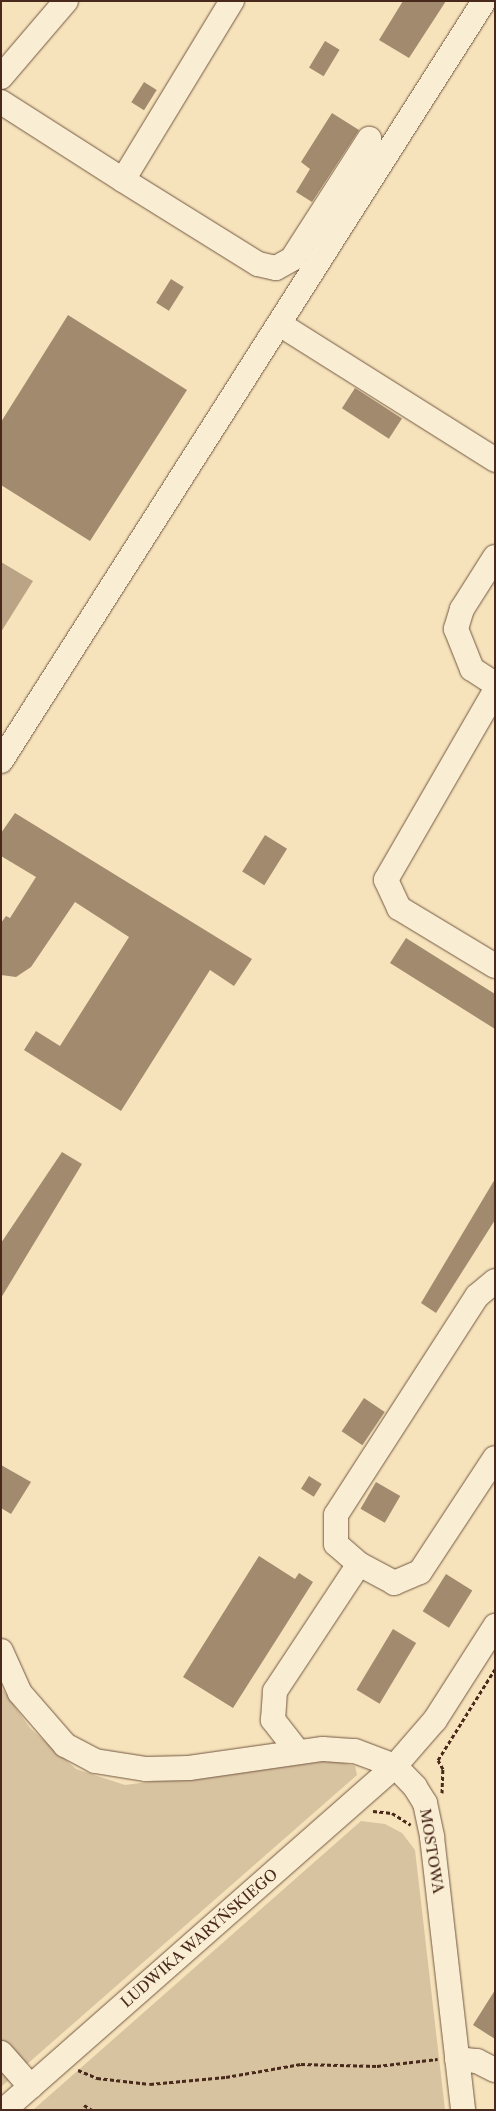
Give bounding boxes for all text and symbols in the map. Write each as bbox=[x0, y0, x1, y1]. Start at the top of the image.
street label: MOSTOWA bbox=[416, 1807, 448, 1895]
street label: LUDWIKA WARYŃSKIEGO bbox=[117, 1865, 281, 2011]

